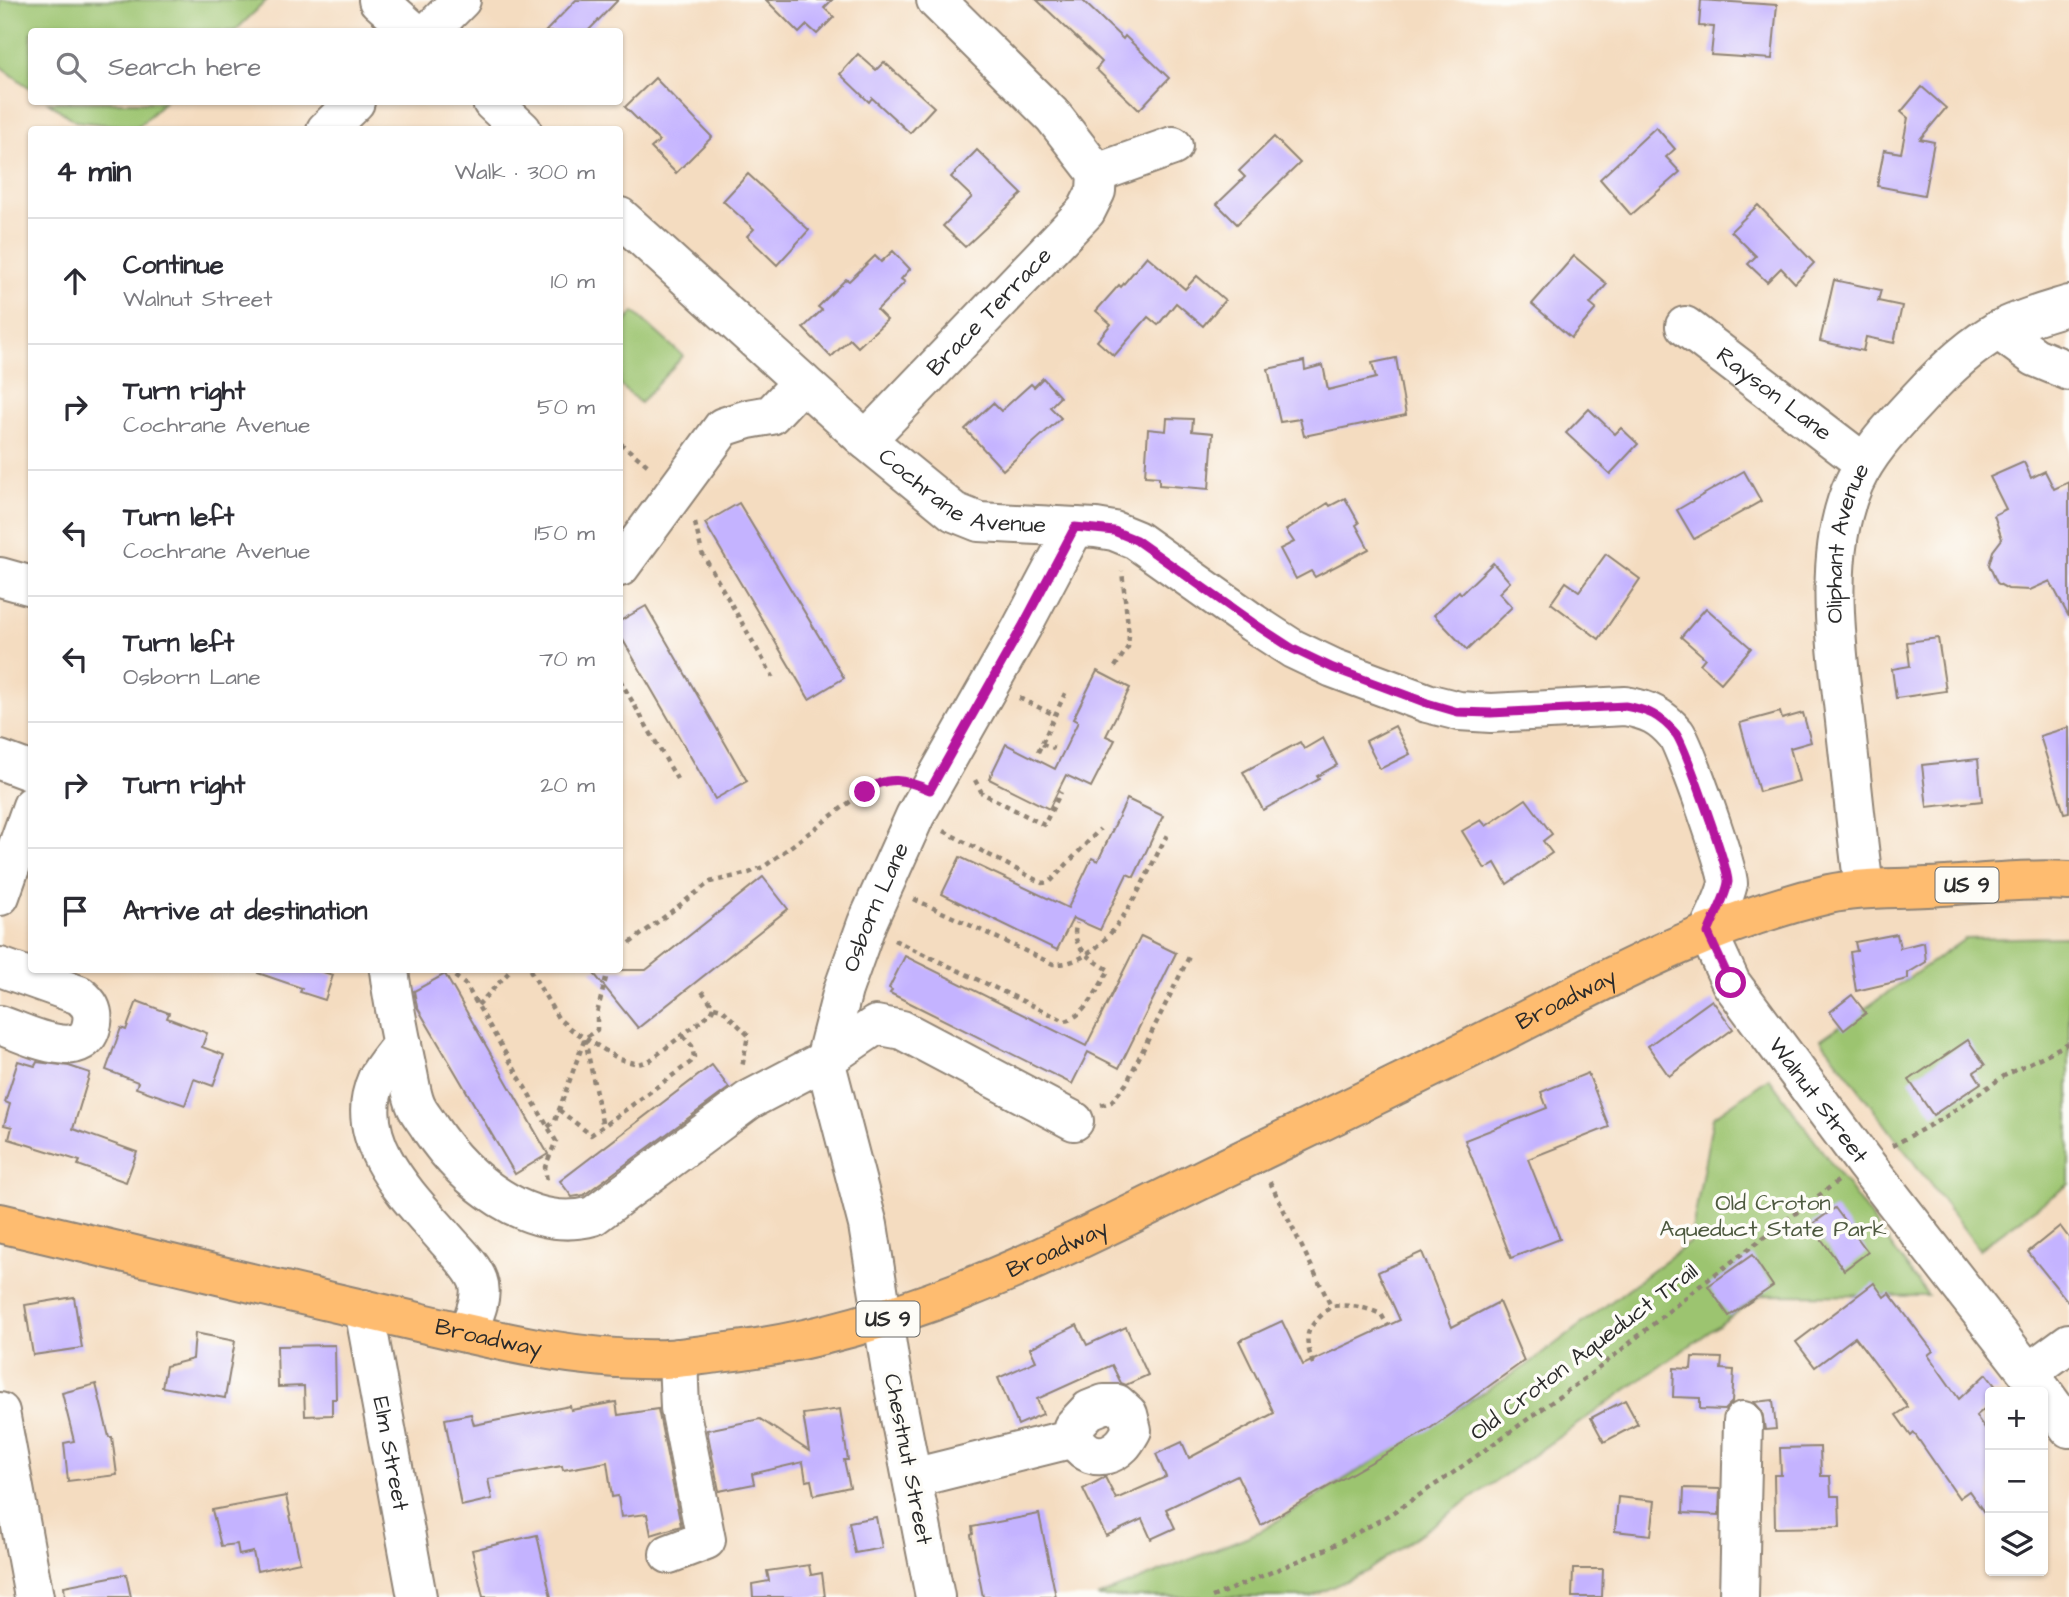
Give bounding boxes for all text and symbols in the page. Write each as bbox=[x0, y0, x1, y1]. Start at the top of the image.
search box bbox=[28, 28, 623, 105]
icon: search bbox=[52, 48, 90, 86]
text: Search here bbox=[108, 49, 261, 85]
text: 4 min bbox=[56, 151, 131, 193]
text: Walk · 300 m bbox=[454, 156, 595, 188]
street label: Brace Terrace bbox=[920, 240, 1059, 383]
text: Continue bbox=[123, 247, 224, 283]
icon: ahead bbox=[56, 262, 94, 300]
text: 10 m bbox=[550, 265, 595, 297]
text: Walnut Street bbox=[123, 283, 273, 315]
street label: Rayson Lane bbox=[1710, 340, 1838, 449]
text: Turn right bbox=[123, 373, 245, 409]
icon: right bbox=[56, 388, 94, 426]
text: 50 m bbox=[537, 391, 595, 423]
text: Cochrane Avenue bbox=[123, 409, 310, 441]
street label: Cochrane Avenue bbox=[872, 440, 1047, 541]
street label: Oliphant Avenue bbox=[1818, 457, 1877, 624]
text: Turn left bbox=[123, 499, 234, 535]
icon: left bbox=[56, 514, 94, 552]
text: 150 m bbox=[534, 517, 595, 549]
text: Cochrane Avenue bbox=[123, 535, 310, 567]
text: Turn left bbox=[123, 625, 234, 661]
icon: left bbox=[56, 640, 94, 678]
text: 70 m bbox=[539, 643, 595, 675]
text: Osborn Lane bbox=[123, 661, 261, 693]
icon: right bbox=[56, 766, 94, 804]
text: Turn right bbox=[123, 767, 245, 803]
text: 20 m bbox=[540, 769, 595, 801]
route end bbox=[849, 776, 880, 807]
street label: Osborn Lane bbox=[835, 837, 917, 976]
road number: US 9 bbox=[1936, 868, 1998, 903]
icon: arrive bbox=[56, 892, 94, 930]
text: Arrive at destination bbox=[123, 893, 368, 929]
street label: Broadway bbox=[1511, 961, 1623, 1038]
route start bbox=[1715, 967, 1746, 998]
street label: Walnut Street bbox=[1761, 1031, 1876, 1171]
park label: Old Croton Aqueduct State Park bbox=[1659, 1187, 1887, 1245]
street label: Broadway bbox=[1002, 1212, 1114, 1286]
street label: Old Croton Aqueduct Trail bbox=[1463, 1256, 1705, 1448]
road number: US 9 bbox=[856, 1302, 920, 1336]
street label: Broadway bbox=[432, 1311, 545, 1366]
street label: Chestnut Street bbox=[876, 1371, 940, 1548]
map controls bbox=[1985, 1387, 2048, 1576]
button: + bbox=[1985, 1387, 2048, 1450]
street label: Elm Street bbox=[364, 1394, 417, 1514]
button: − bbox=[1985, 1450, 2048, 1513]
button: layers bbox=[1985, 1513, 2048, 1576]

